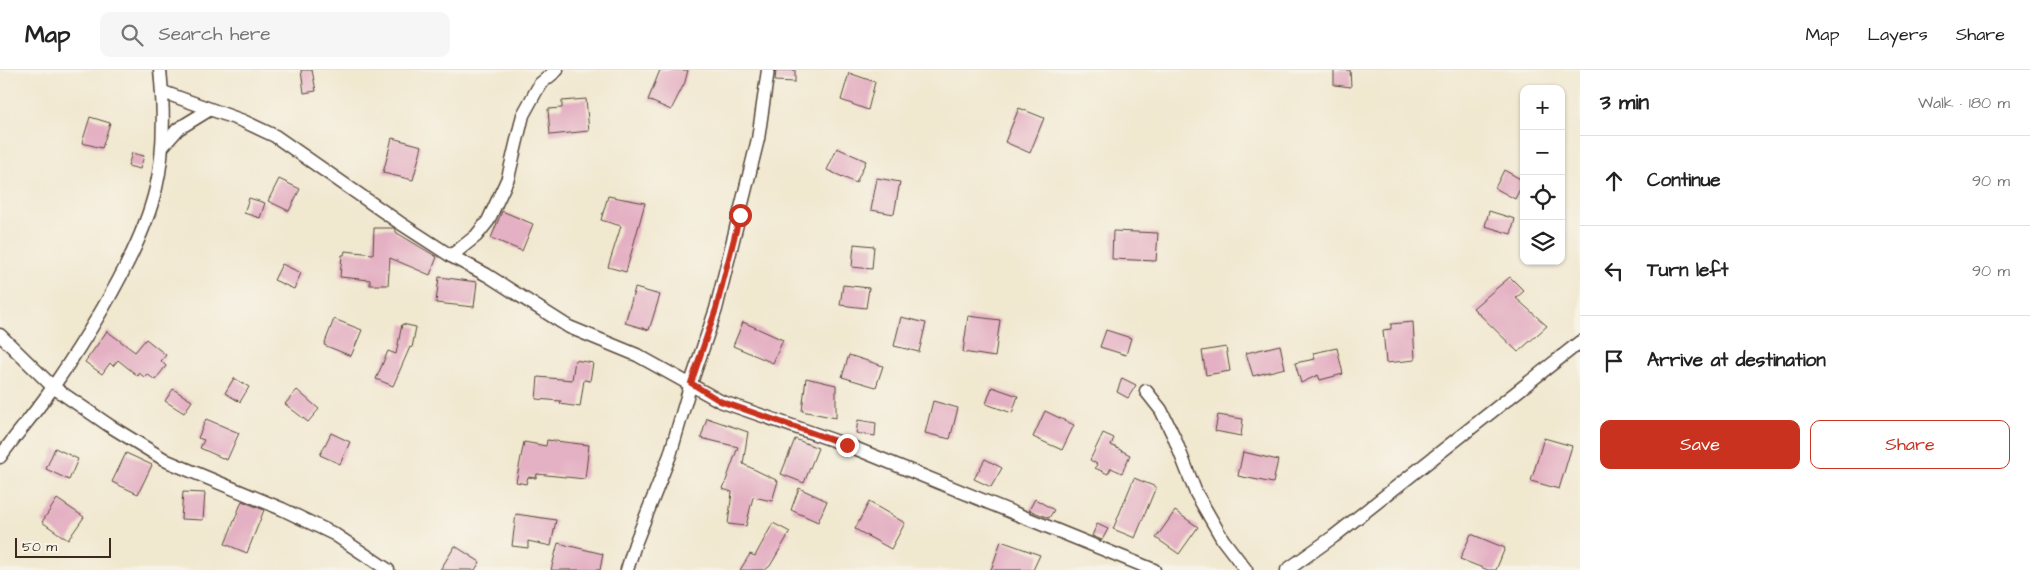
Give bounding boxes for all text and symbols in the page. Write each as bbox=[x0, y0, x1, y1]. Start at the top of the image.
search box bbox=[100, 12, 450, 57]
text: Map bbox=[25, 18, 70, 52]
icon: search bbox=[118, 21, 146, 49]
text: Search here bbox=[158, 21, 271, 48]
text: Map bbox=[1805, 22, 1839, 47]
text: Layers bbox=[1867, 22, 1928, 47]
text: Share bbox=[1956, 22, 2005, 47]
map controls bbox=[1520, 85, 1565, 265]
button: + bbox=[1520, 85, 1565, 130]
text: 3 min bbox=[1600, 88, 1649, 117]
text: Walk · 180 m bbox=[1918, 92, 2010, 114]
button: − bbox=[1520, 130, 1565, 175]
icon: ahead bbox=[1600, 167, 1628, 195]
text: Continue bbox=[1647, 167, 1721, 194]
text: 90 m bbox=[1972, 170, 2010, 192]
button: locate bbox=[1520, 175, 1565, 220]
route start bbox=[729, 204, 752, 227]
button: layers bbox=[1520, 220, 1565, 265]
icon: left bbox=[1600, 257, 1628, 285]
text: Turn left bbox=[1647, 257, 1728, 284]
text: 90 m bbox=[1972, 260, 2010, 282]
icon: arrive bbox=[1600, 347, 1628, 375]
text: Arrive at destination bbox=[1647, 347, 1826, 374]
button: Save bbox=[1600, 420, 1800, 469]
button: Share bbox=[1810, 420, 2010, 469]
route end bbox=[836, 434, 859, 457]
scale bar bbox=[15, 535, 111, 558]
text: 50 m bbox=[22, 537, 57, 557]

